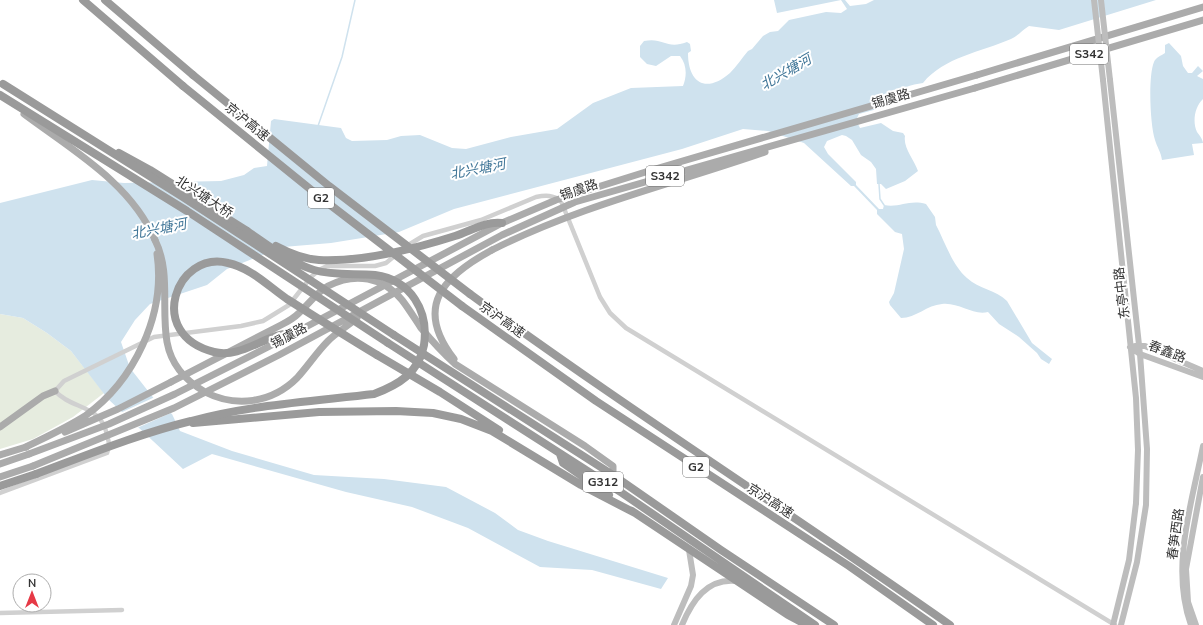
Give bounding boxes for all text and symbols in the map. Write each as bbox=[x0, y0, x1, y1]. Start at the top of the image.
road number: S342 bbox=[1070, 44, 1108, 64]
water label: 北兴塘河 bbox=[757, 48, 818, 94]
street label: 锡虞路 bbox=[870, 85, 912, 113]
street label: 京沪高速 bbox=[221, 99, 273, 145]
water label: 北兴塘河 bbox=[449, 154, 510, 184]
road number: S342 bbox=[646, 166, 684, 186]
street label: 北兴塘大桥 bbox=[172, 172, 236, 222]
street label: 锡虞路 bbox=[558, 175, 600, 205]
road number: G2 bbox=[308, 188, 334, 208]
water label: 北兴塘河 bbox=[130, 214, 191, 244]
street label: 东亭中路 bbox=[1110, 266, 1134, 320]
street label: 京沪高速 bbox=[476, 298, 528, 342]
street label: 锡虞路 bbox=[268, 319, 310, 353]
street label: 春鑫路 bbox=[1146, 337, 1188, 367]
road number: G2 bbox=[683, 457, 709, 477]
road number: G312 bbox=[583, 472, 623, 492]
street label: 京沪高速 bbox=[743, 479, 797, 523]
street label: 春笋西路 bbox=[1163, 507, 1189, 561]
north arrow bbox=[12, 573, 52, 613]
text: N bbox=[28, 576, 36, 591]

